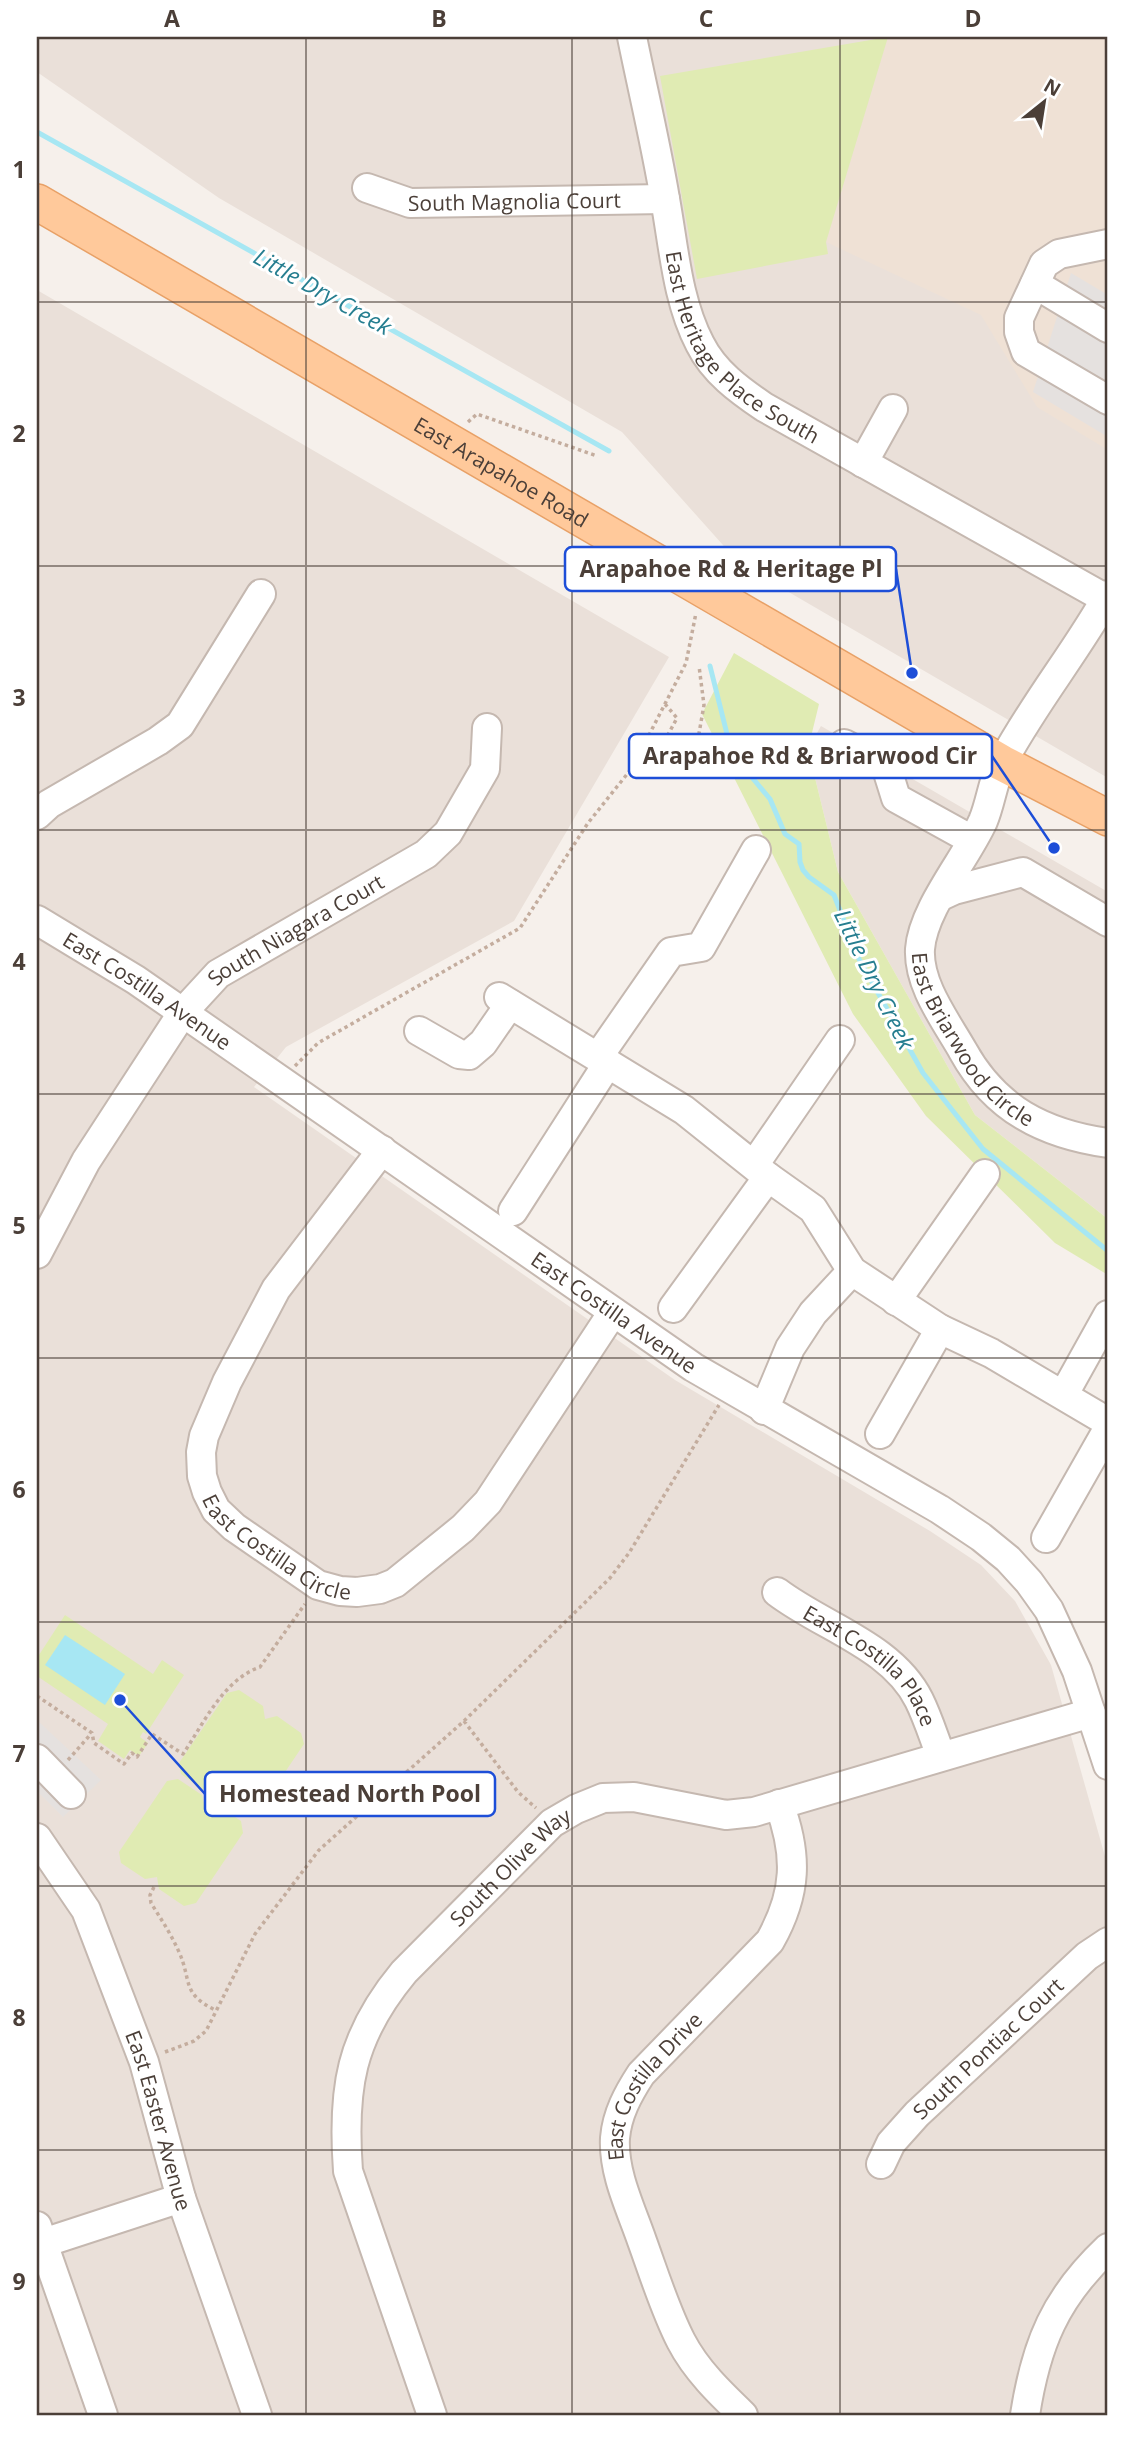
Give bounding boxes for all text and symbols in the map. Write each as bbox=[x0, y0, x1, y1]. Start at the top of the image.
text: A bbox=[164, 2, 180, 34]
text: B bbox=[431, 2, 447, 34]
text: C bbox=[699, 2, 713, 34]
text: D bbox=[964, 2, 982, 34]
north arrow bbox=[1009, 66, 1078, 136]
text: N bbox=[1039, 72, 1066, 102]
text: 1 bbox=[12, 153, 26, 185]
street label: South Magnolia Court bbox=[408, 186, 621, 217]
water label: Little Dry Creek bbox=[248, 240, 398, 342]
street label: East Heritage Place South bbox=[660, 249, 825, 449]
street label: East Arapahoe Road bbox=[409, 410, 594, 534]
text: 2 bbox=[12, 417, 26, 449]
callout: Arapahoe Rd & Heritage Pl bbox=[565, 547, 896, 591]
text: Arapahoe Rd & Heritage Pl bbox=[579, 552, 883, 584]
text: 3 bbox=[12, 681, 26, 713]
callout: Arapahoe Rd & Briarwood Cir bbox=[629, 734, 992, 778]
text: Arapahoe Rd & Briarwood Cir bbox=[643, 739, 977, 771]
street label: South Niagara Court bbox=[201, 867, 389, 991]
water label: Little Dry Creek bbox=[827, 903, 923, 1055]
street label: East Costilla Avenue bbox=[58, 925, 237, 1056]
text: 4 bbox=[12, 945, 26, 977]
street label: East Briarwood Circle bbox=[906, 951, 1039, 1133]
text: 5 bbox=[12, 1209, 26, 1241]
street label: East Costilla Avenue bbox=[526, 1245, 703, 1380]
text: 6 bbox=[12, 1473, 26, 1505]
street label: East Costilla Circle bbox=[196, 1489, 352, 1606]
street label: East Costilla Place bbox=[798, 1598, 943, 1730]
text: 7 bbox=[12, 1737, 26, 1769]
callout: Homestead North Pool bbox=[205, 1772, 495, 1816]
text: Homestead North Pool bbox=[219, 1777, 481, 1809]
street label: South Olive Way bbox=[443, 1801, 576, 1932]
street label: South Pontiac Court bbox=[907, 1971, 1069, 2125]
text: 8 bbox=[12, 2001, 26, 2033]
street label: East Costilla Drive bbox=[601, 2006, 708, 2162]
street label: East Easter Avenue bbox=[119, 2026, 198, 2214]
text: 9 bbox=[12, 2265, 26, 2297]

